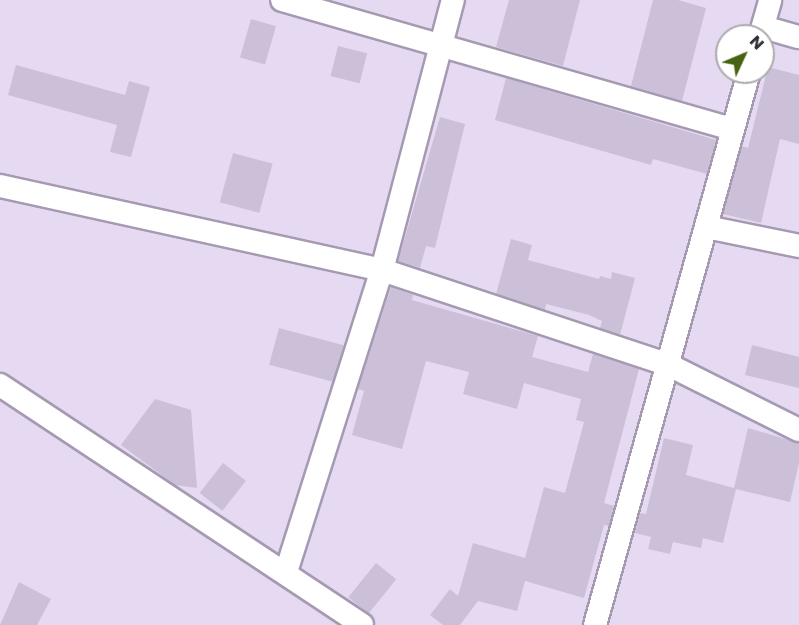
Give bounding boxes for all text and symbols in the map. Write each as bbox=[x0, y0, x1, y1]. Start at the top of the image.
north arrow bbox=[715, 24, 775, 84]
text: N bbox=[744, 30, 769, 55]

